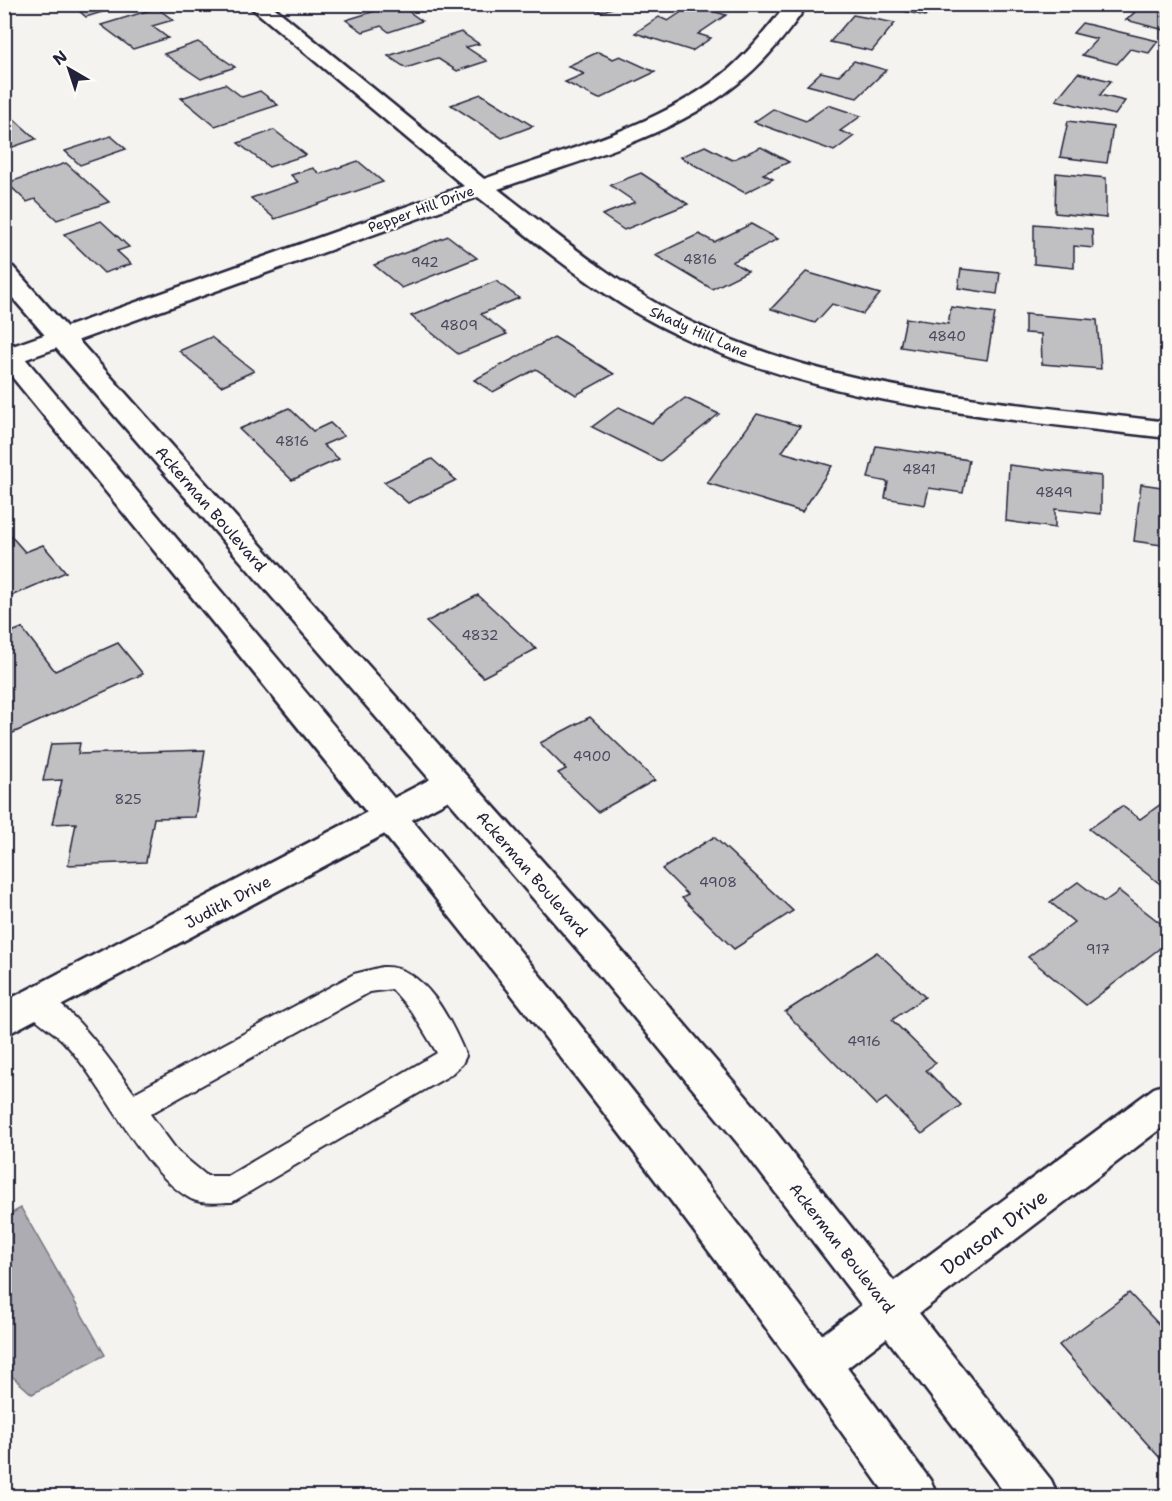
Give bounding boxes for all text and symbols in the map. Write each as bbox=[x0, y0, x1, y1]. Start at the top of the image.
north arrow bbox=[39, 39, 99, 99]
text: N bbox=[48, 46, 71, 70]
street label: Pepper Hill Drive bbox=[365, 181, 477, 237]
house number: 4816 bbox=[683, 250, 717, 268]
house number: 942 bbox=[411, 253, 439, 271]
street label: Shady Hill Lane bbox=[647, 302, 751, 362]
house number: 4809 bbox=[440, 316, 478, 334]
house number: 4840 bbox=[928, 327, 966, 345]
house number: 4816 bbox=[275, 432, 309, 450]
street label: Ackerman Boulevard bbox=[151, 442, 271, 576]
house number: 4841 bbox=[902, 460, 936, 478]
house number: 4849 bbox=[1035, 483, 1073, 501]
house number: 4832 bbox=[461, 626, 499, 644]
house number: 4900 bbox=[573, 747, 611, 765]
house number: 825 bbox=[114, 790, 142, 808]
street label: Ackerman Boulevard bbox=[472, 807, 592, 941]
street label: Judith Drive bbox=[181, 871, 275, 933]
house number: 4908 bbox=[699, 873, 737, 891]
house number: 917 bbox=[1086, 940, 1110, 958]
house number: 4916 bbox=[847, 1032, 881, 1050]
street label: Ackerman Boulevard bbox=[785, 1179, 899, 1317]
street label: Donson Drive bbox=[935, 1183, 1053, 1281]

